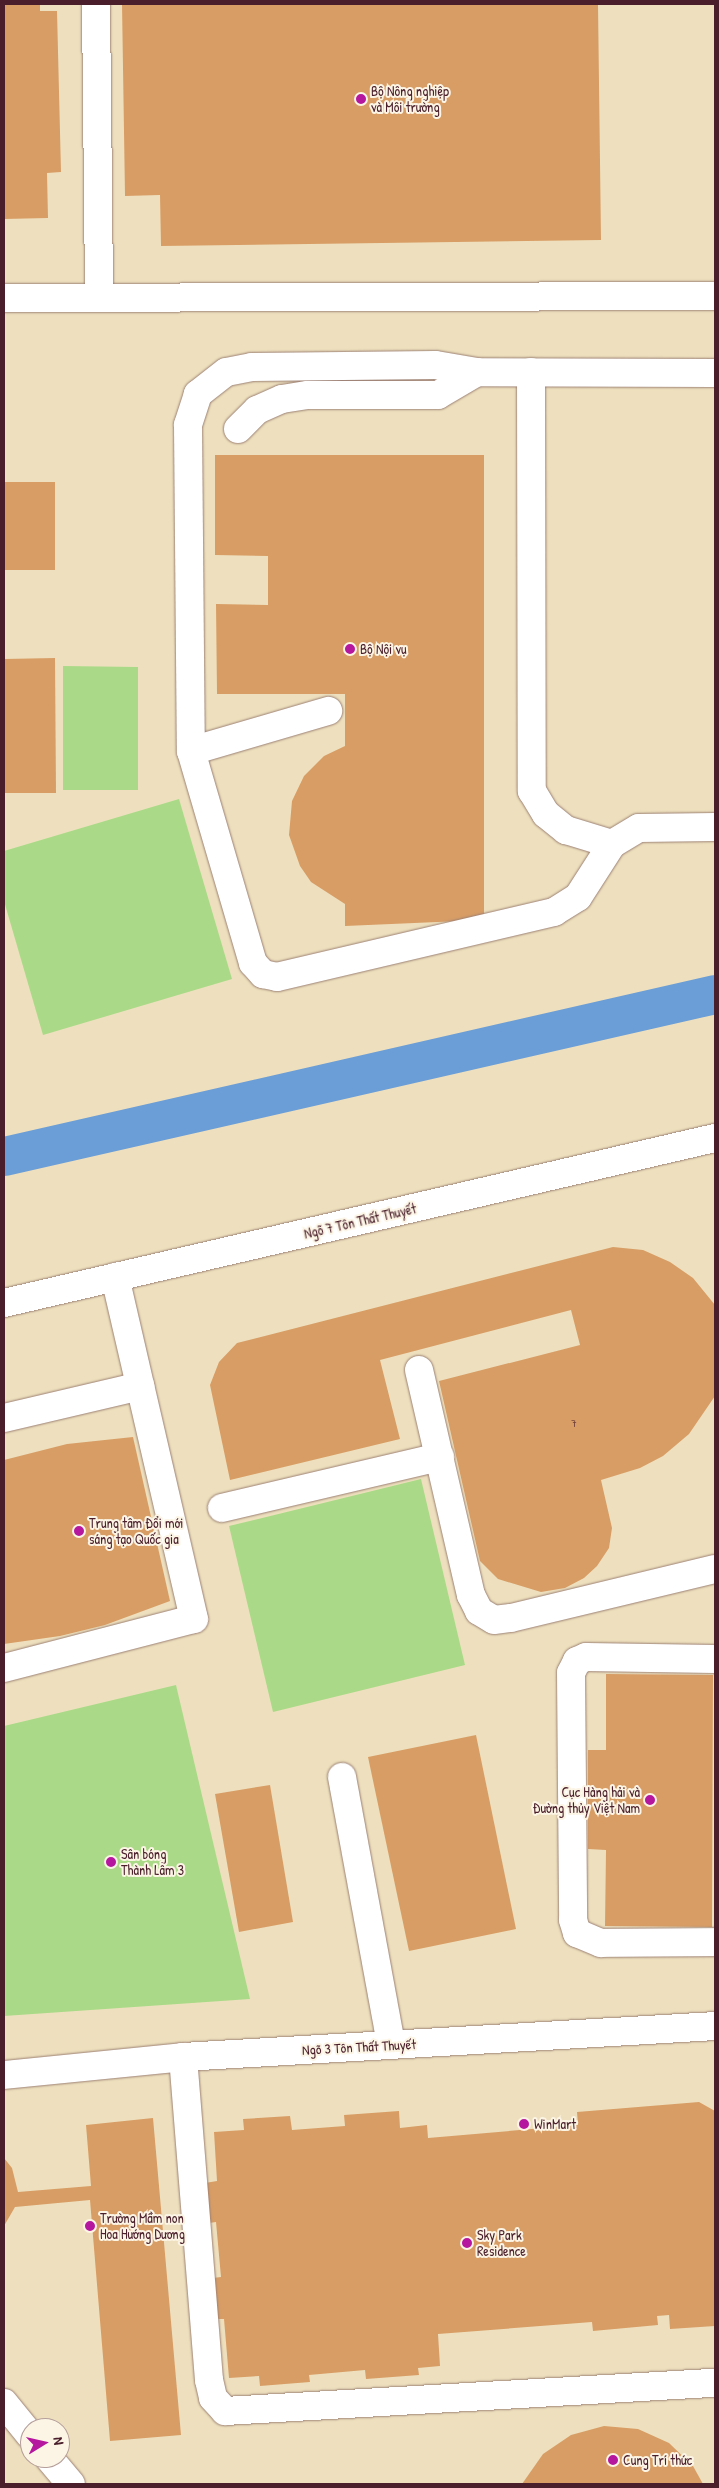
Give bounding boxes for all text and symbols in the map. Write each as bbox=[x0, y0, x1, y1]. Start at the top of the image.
place label: Bộ Nông nghiệp và Môi trường bbox=[371, 83, 449, 115]
marker: Bộ Nông nghiệp và Môi trường bbox=[355, 93, 367, 105]
place label: Bộ Nội vụ bbox=[360, 641, 407, 657]
marker: Bộ Nội vụ bbox=[344, 643, 356, 655]
street label: Ngõ 7 Tôn Thất Thuyết bbox=[302, 1200, 418, 1242]
house number: 7 bbox=[571, 1416, 577, 1430]
place label: Trung tâm Đổi mới sáng tạo Quốc gia bbox=[89, 1515, 183, 1548]
marker: Trung tâm Đổi mới sáng tạo Quốc gia bbox=[73, 1525, 85, 1537]
place label: Cục Hàng hải và Đường thủy Việt Nam bbox=[533, 1784, 640, 1816]
marker: Cục Hàng hải và Đường thủy Việt Nam bbox=[644, 1794, 656, 1806]
place label: Sân bóng Thành Lâm 3 bbox=[121, 1846, 184, 1878]
marker: Sân bóng Thành Lâm 3 bbox=[105, 1856, 117, 1868]
street label: Ngõ 3 Tôn Thất Thuyết bbox=[302, 2036, 416, 2058]
place label: WinMart bbox=[534, 2116, 576, 2132]
marker: WinMart bbox=[518, 2118, 530, 2130]
place label: Trường Mầm non Hoa Hướng Dương bbox=[100, 2210, 185, 2242]
marker: Trường Mầm non Hoa Hướng Dương bbox=[84, 2220, 96, 2232]
place label: Sky Park Residence bbox=[477, 2227, 526, 2260]
marker: Sky Park Residence bbox=[461, 2237, 473, 2249]
north arrow bbox=[20, 2418, 70, 2468]
text: N bbox=[49, 2436, 69, 2446]
place label: Cung Trí thức bbox=[623, 2452, 692, 2468]
marker: Cung Trí thức bbox=[607, 2454, 619, 2466]

